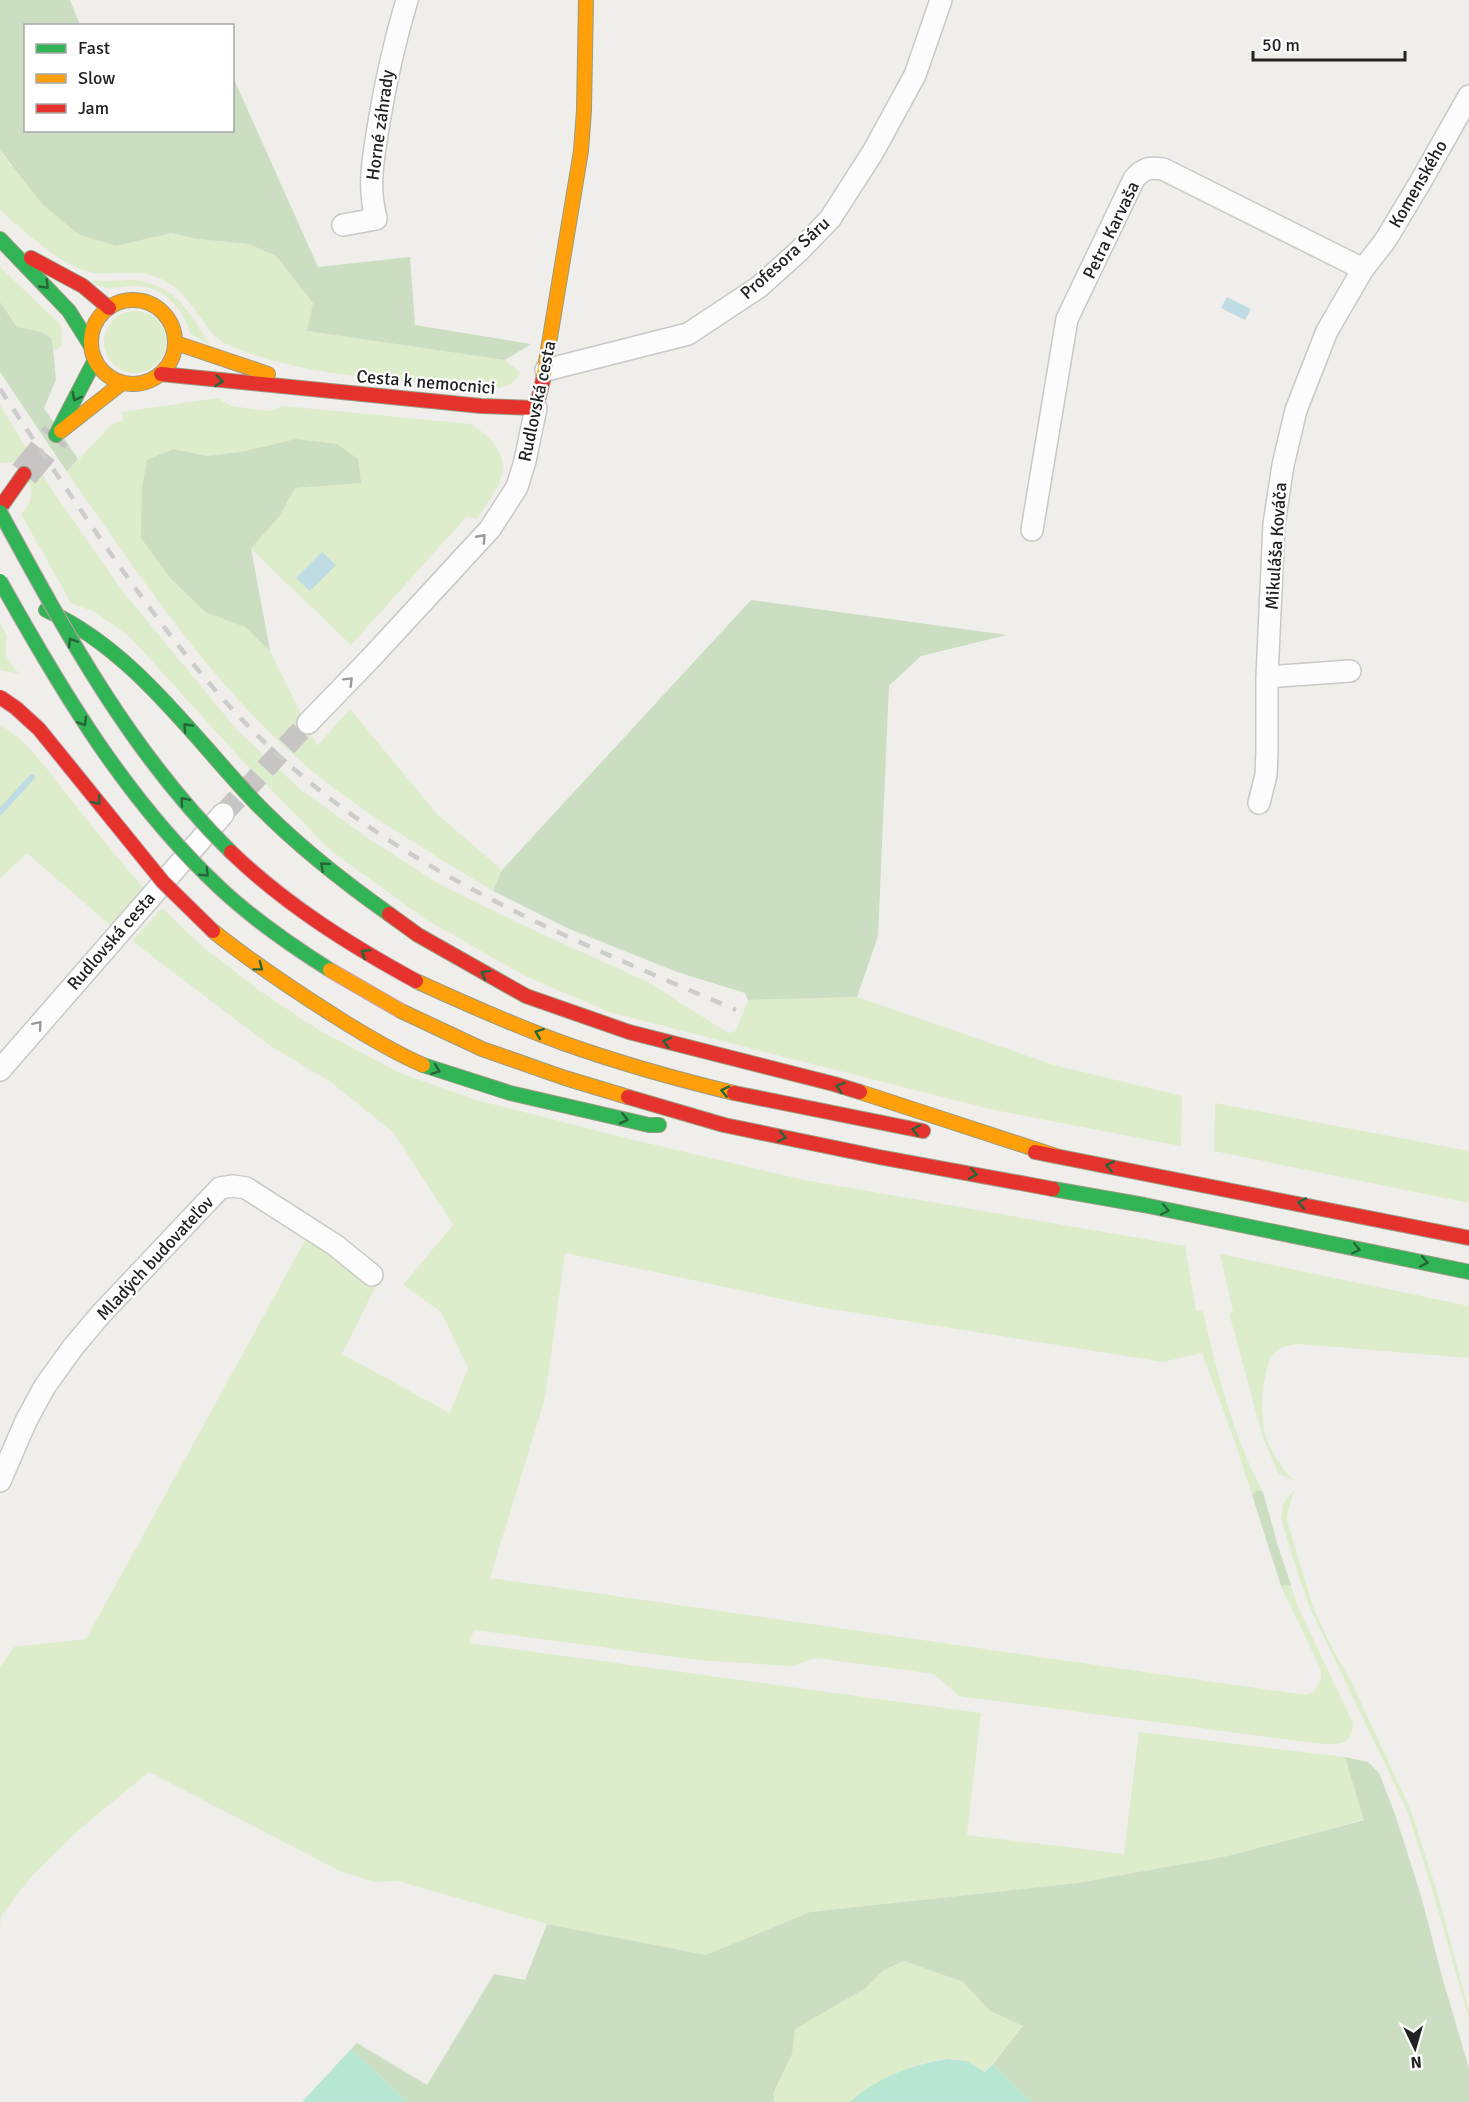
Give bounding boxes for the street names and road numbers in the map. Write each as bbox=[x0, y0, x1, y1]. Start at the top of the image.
street label: Horné záhrady bbox=[361, 68, 399, 182]
street label: Komenského bbox=[1384, 136, 1452, 232]
street label: Petra Karvaša bbox=[1078, 178, 1144, 282]
street label: Profesora Sáru bbox=[736, 212, 834, 304]
street label: Rudlovská cesta bbox=[513, 339, 561, 463]
street label: Cesta k nemocnici bbox=[356, 365, 496, 399]
street label: Mikuláša Kováča bbox=[1261, 481, 1291, 611]
street label: Rudlovská cesta bbox=[62, 887, 160, 995]
street label: Mladých budovateľov bbox=[92, 1191, 219, 1325]

